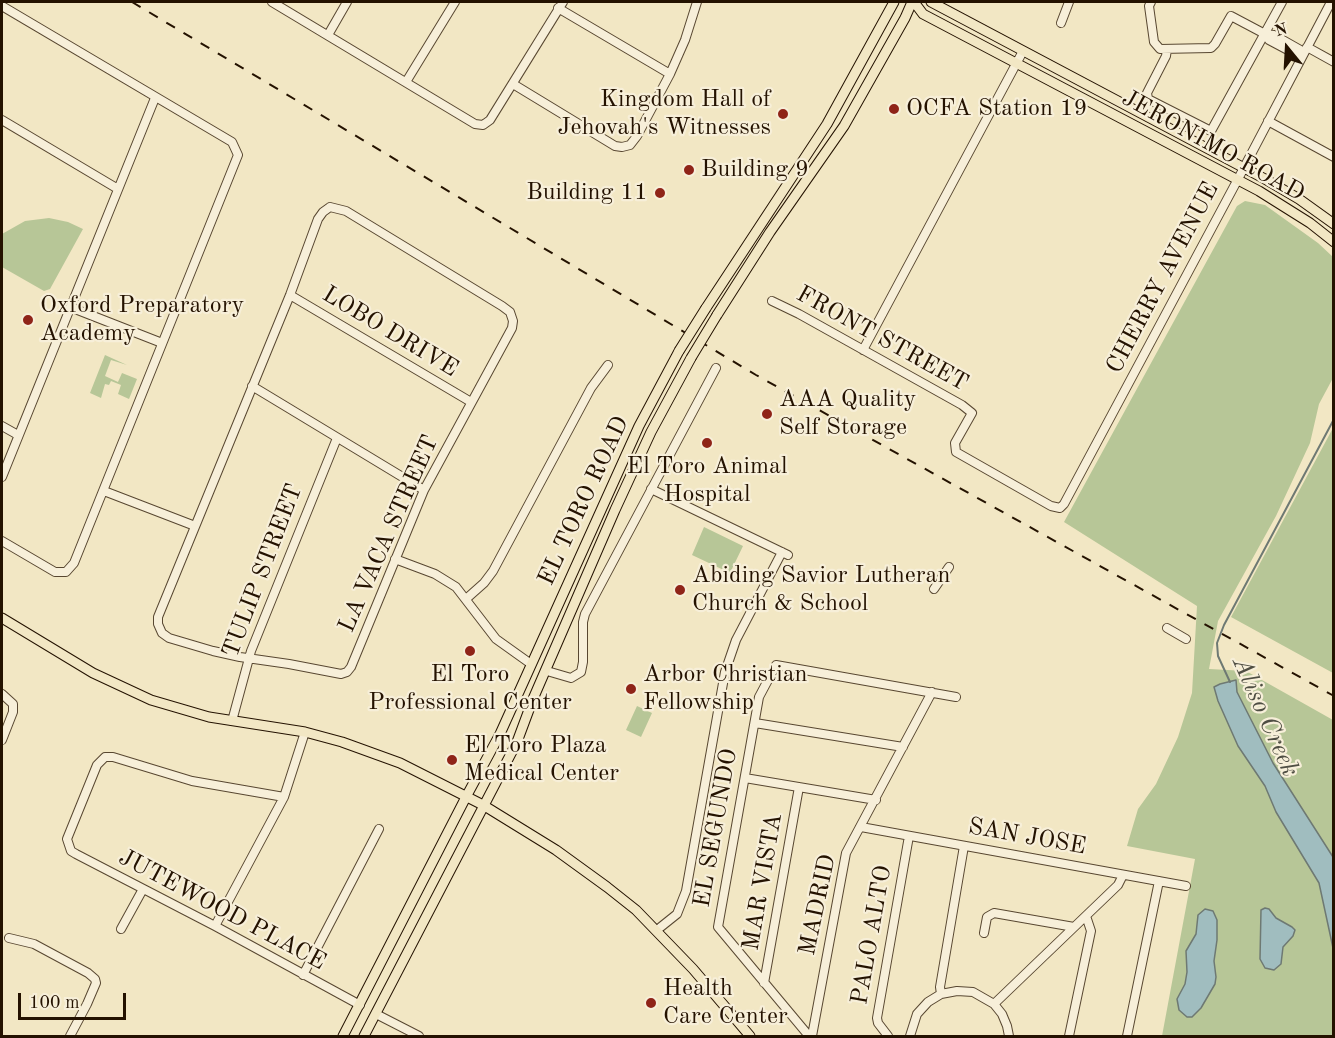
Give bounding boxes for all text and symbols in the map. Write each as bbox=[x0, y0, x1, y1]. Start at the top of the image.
north arrow bbox=[1257, 18, 1317, 78]
text: N bbox=[1273, 21, 1290, 40]
street label: JERONIMO ROAD bbox=[1117, 84, 1309, 208]
place label: Kingdom Hall of Jehovah's Witnesses bbox=[558, 86, 771, 142]
place label: OCFA Station 19 bbox=[906, 95, 1087, 123]
marker: OCFA Station 19 bbox=[887, 102, 901, 116]
marker: Kingdom Hall of Jehovah's Witnesses bbox=[776, 107, 790, 121]
place label: Building 9 bbox=[701, 156, 809, 184]
marker: Building 9 bbox=[682, 163, 696, 177]
street label: CHERRY AVENUE bbox=[1100, 178, 1226, 378]
place label: Building 11 bbox=[526, 179, 648, 207]
marker: Building 11 bbox=[653, 186, 667, 200]
street label: LOBO DRIVE bbox=[317, 280, 463, 384]
street label: FRONT STREET bbox=[791, 280, 973, 398]
place label: Oxford Preparatory Academy bbox=[40, 292, 244, 348]
marker: Oxford Preparatory Academy bbox=[21, 313, 35, 327]
place label: AAA Quality Self Storage bbox=[779, 386, 916, 442]
marker: AAA Quality Self Storage bbox=[760, 407, 774, 421]
street label: EL TORO ROAD bbox=[532, 412, 636, 590]
street label: LA VACA STREET bbox=[333, 431, 445, 637]
marker: El Toro Animal Hospital bbox=[700, 436, 714, 450]
place label: El Toro Animal Hospital bbox=[627, 453, 787, 509]
street label: TULIP STREET bbox=[217, 480, 309, 662]
place label: Abiding Savior Lutheran Church & School bbox=[692, 562, 950, 618]
marker: Abiding Savior Lutheran Church & School bbox=[673, 583, 687, 597]
marker: El Toro Professional Center bbox=[463, 644, 477, 658]
water label: Aliso Creek bbox=[1225, 652, 1305, 782]
place label: El Toro Professional Center bbox=[368, 661, 572, 717]
place label: Arbor Christian Fellowship bbox=[643, 661, 807, 717]
marker: Arbor Christian Fellowship bbox=[624, 682, 638, 696]
place label: El Toro Plaza Medical Center bbox=[464, 732, 619, 788]
street label: EL SEGUNDO bbox=[688, 746, 744, 910]
marker: El Toro Plaza Medical Center bbox=[445, 753, 459, 767]
street label: MAR VISTA bbox=[737, 811, 789, 953]
street label: SAN JOSE bbox=[966, 812, 1088, 862]
street label: JUTEWOOD PLACE bbox=[113, 843, 331, 977]
street label: MADRID bbox=[793, 852, 843, 958]
street label: PALO ALTO bbox=[846, 863, 898, 1007]
place label: Health Care Center bbox=[663, 975, 788, 1031]
scale bar bbox=[21, 981, 129, 1019]
text: 100 m bbox=[29, 994, 80, 1012]
marker: Health Care Center bbox=[644, 996, 658, 1010]

